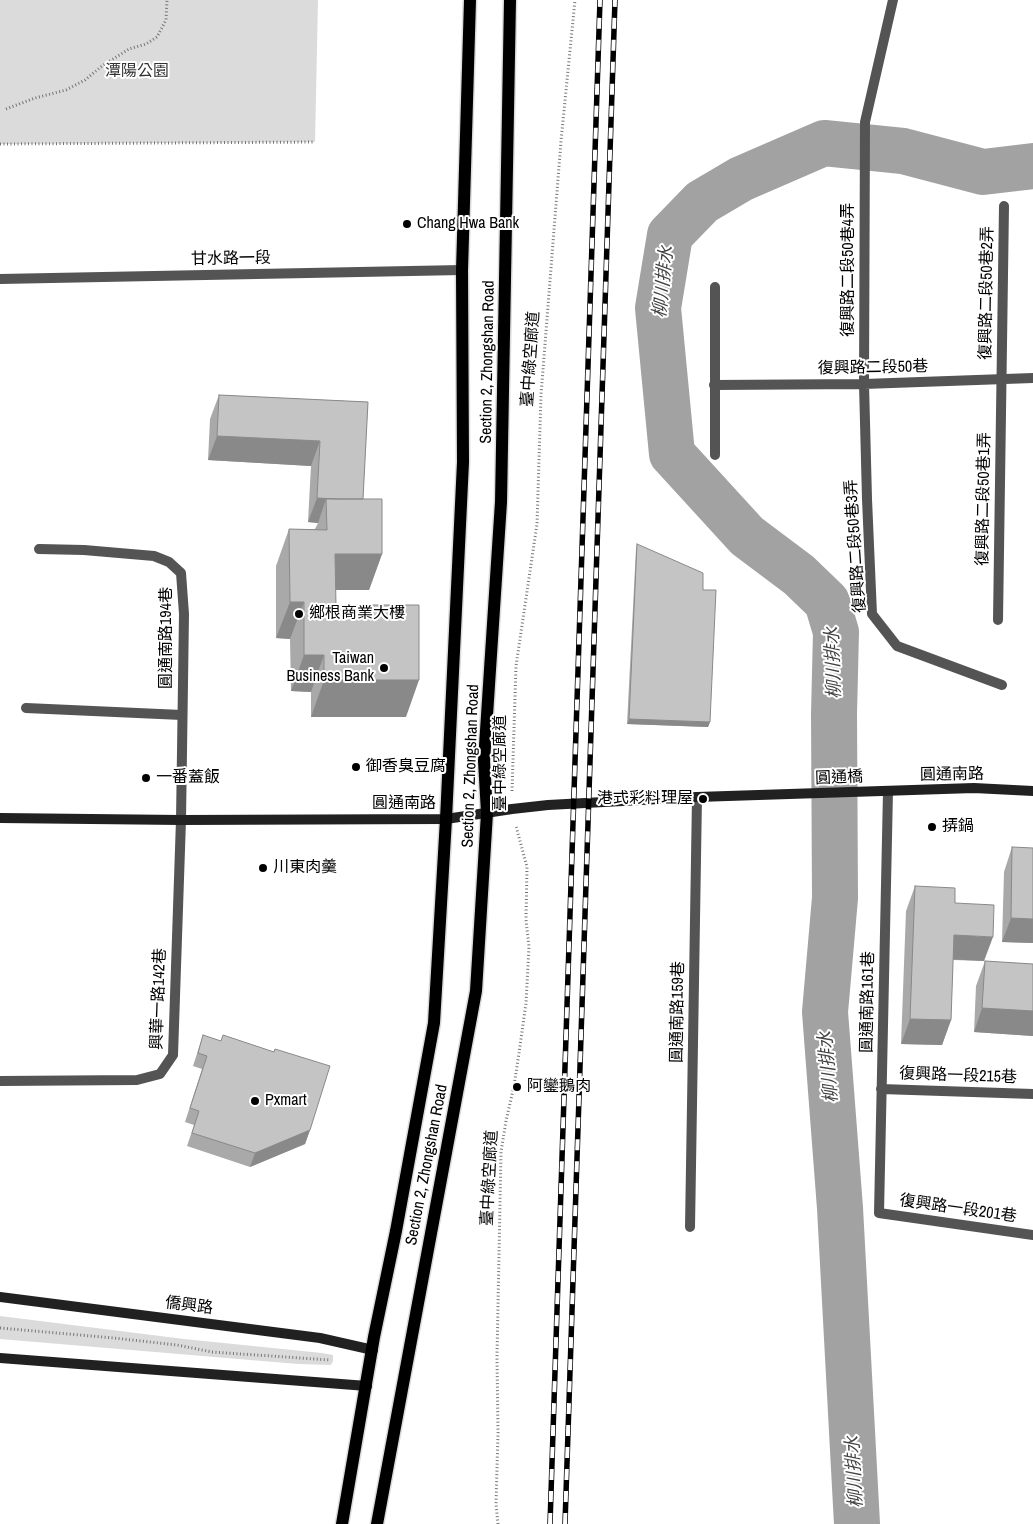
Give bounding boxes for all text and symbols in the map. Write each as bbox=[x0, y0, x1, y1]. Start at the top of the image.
park label: 潭陽公園 bbox=[105, 62, 169, 82]
street label: 復興路二段50巷4弄 bbox=[839, 203, 859, 337]
place label: Chang Hwa Bank bbox=[417, 214, 519, 234]
marker: Chang Hwa Bank bbox=[401, 218, 413, 230]
street label: 復興路二段50巷2弄 bbox=[976, 226, 998, 360]
water label: 柳川排水 bbox=[649, 245, 679, 319]
street label: 甘水路一段 bbox=[191, 249, 271, 269]
street label: Section 2, Zhongshan Road bbox=[477, 280, 499, 444]
street label: 臺中綠空廊道 bbox=[518, 310, 544, 408]
street label: 復興路二段50巷 bbox=[818, 357, 928, 379]
street label: 復興路二段50巷1弄 bbox=[973, 432, 995, 566]
street label: 復興路二段50巷3弄 bbox=[842, 479, 870, 613]
street label: 圓通南路194巷 bbox=[157, 587, 177, 689]
place label: 鄉根商業大樓 bbox=[309, 604, 405, 624]
marker: 鄉根商業大樓 bbox=[293, 608, 305, 620]
water label: 柳川排水 bbox=[822, 627, 846, 699]
place label: Taiwan Business Bank bbox=[286, 649, 374, 687]
marker: Taiwan Business Bank bbox=[378, 662, 390, 674]
street label: Section 2, Zhongshan Road bbox=[459, 684, 483, 848]
street label: 臺中綠空廊道 bbox=[491, 715, 511, 811]
place label: 御香臭豆腐 bbox=[366, 757, 446, 777]
marker: 御香臭豆腐 bbox=[350, 761, 362, 773]
street label: 圓通南路 bbox=[920, 765, 984, 785]
place label: 一番蓋飯 bbox=[156, 768, 220, 788]
street label: 圓通橋 bbox=[815, 768, 863, 788]
marker: 一番蓋飯 bbox=[140, 772, 152, 784]
place label: 港式彩料理屋 bbox=[597, 789, 693, 809]
marker: 港式彩料理屋 bbox=[697, 793, 709, 805]
street label: 圓通南路 bbox=[372, 794, 436, 814]
place label: 挵鍋 bbox=[942, 817, 974, 837]
marker: 挵鍋 bbox=[926, 821, 938, 833]
place label: 川東肉羹 bbox=[273, 858, 337, 878]
marker: 川東肉羹 bbox=[257, 862, 269, 874]
street label: 興華一路142巷 bbox=[148, 948, 170, 1050]
street label: 圓通南路161巷 bbox=[858, 951, 878, 1053]
street label: 圓通南路159巷 bbox=[668, 961, 688, 1063]
water label: 柳川排水 bbox=[815, 1030, 843, 1104]
street label: 復興路一段215巷 bbox=[899, 1064, 1017, 1088]
place label: 阿鑾鵝肉 bbox=[527, 1077, 591, 1097]
marker: 阿鑾鵝肉 bbox=[511, 1081, 523, 1093]
street label: Section 2, Zhongshan Road bbox=[402, 1083, 452, 1247]
place label: Pxmart bbox=[265, 1091, 307, 1111]
marker: Pxmart bbox=[249, 1095, 261, 1107]
street label: 臺中綠空廊道 bbox=[478, 1130, 502, 1226]
street label: 復興路一段201巷 bbox=[898, 1191, 1018, 1227]
street label: 僑興路 bbox=[164, 1294, 214, 1318]
water label: 柳川排水 bbox=[842, 1435, 868, 1509]

